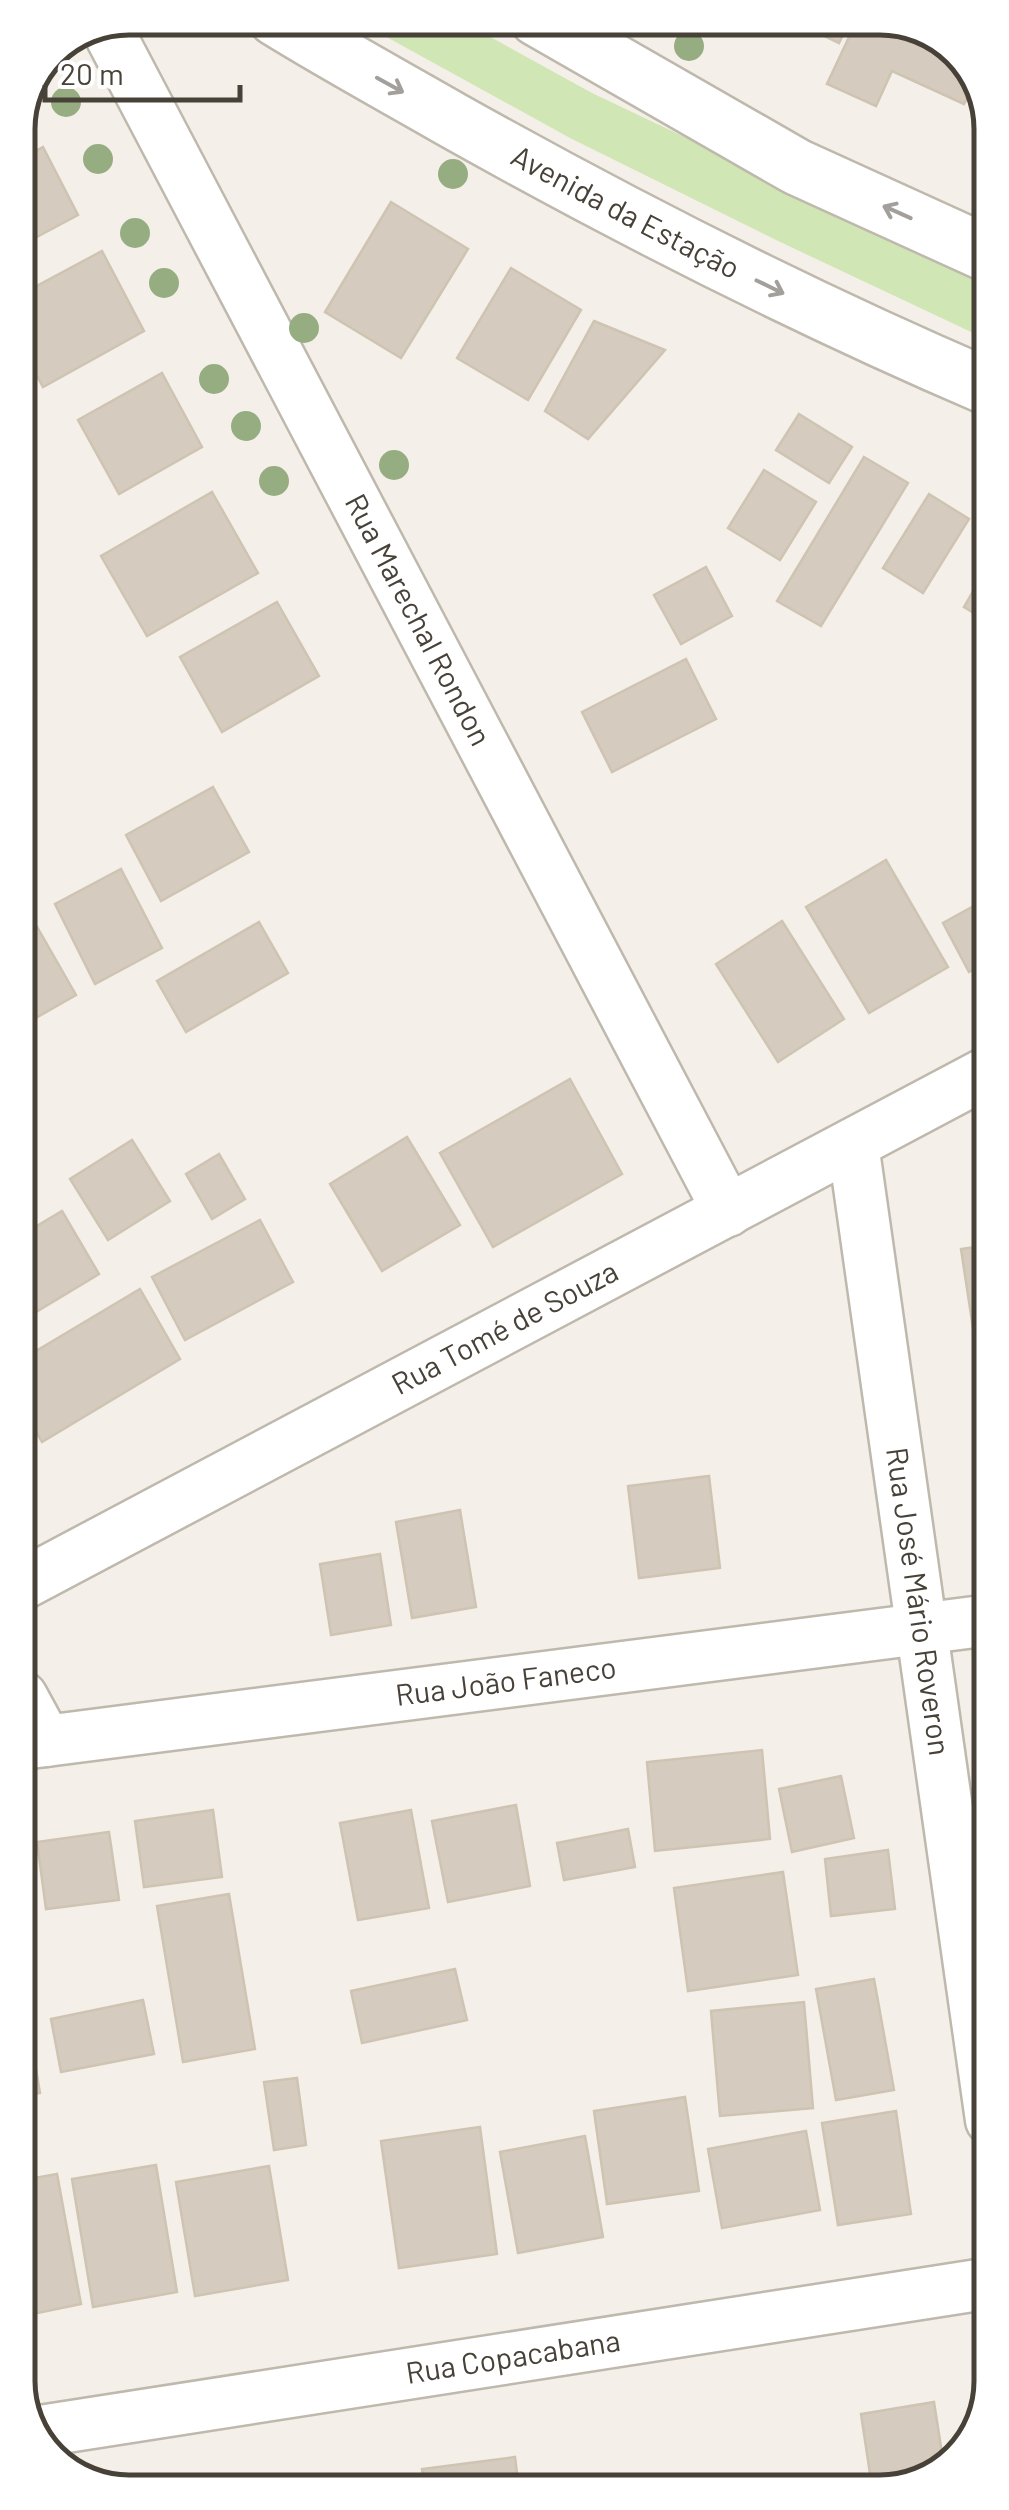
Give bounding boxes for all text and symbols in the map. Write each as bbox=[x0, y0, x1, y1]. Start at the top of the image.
scale bar bbox=[45, 40, 240, 102]
text: 20 m bbox=[60, 55, 124, 91]
one-way arrow bbox=[375, 75, 405, 95]
street label: Avenida da Estação bbox=[506, 137, 746, 285]
one-way arrow bbox=[883, 202, 913, 221]
one-way arrow bbox=[754, 278, 784, 297]
street label: Rua Marechal Rondon bbox=[339, 487, 500, 751]
street label: Rua Tomé de Souza bbox=[385, 1252, 623, 1401]
street label: Rua José Mário Roveron bbox=[880, 1445, 959, 1758]
street label: Rua João Faneco bbox=[393, 1648, 618, 1712]
street label: Rua Copacabana bbox=[403, 2321, 623, 2390]

